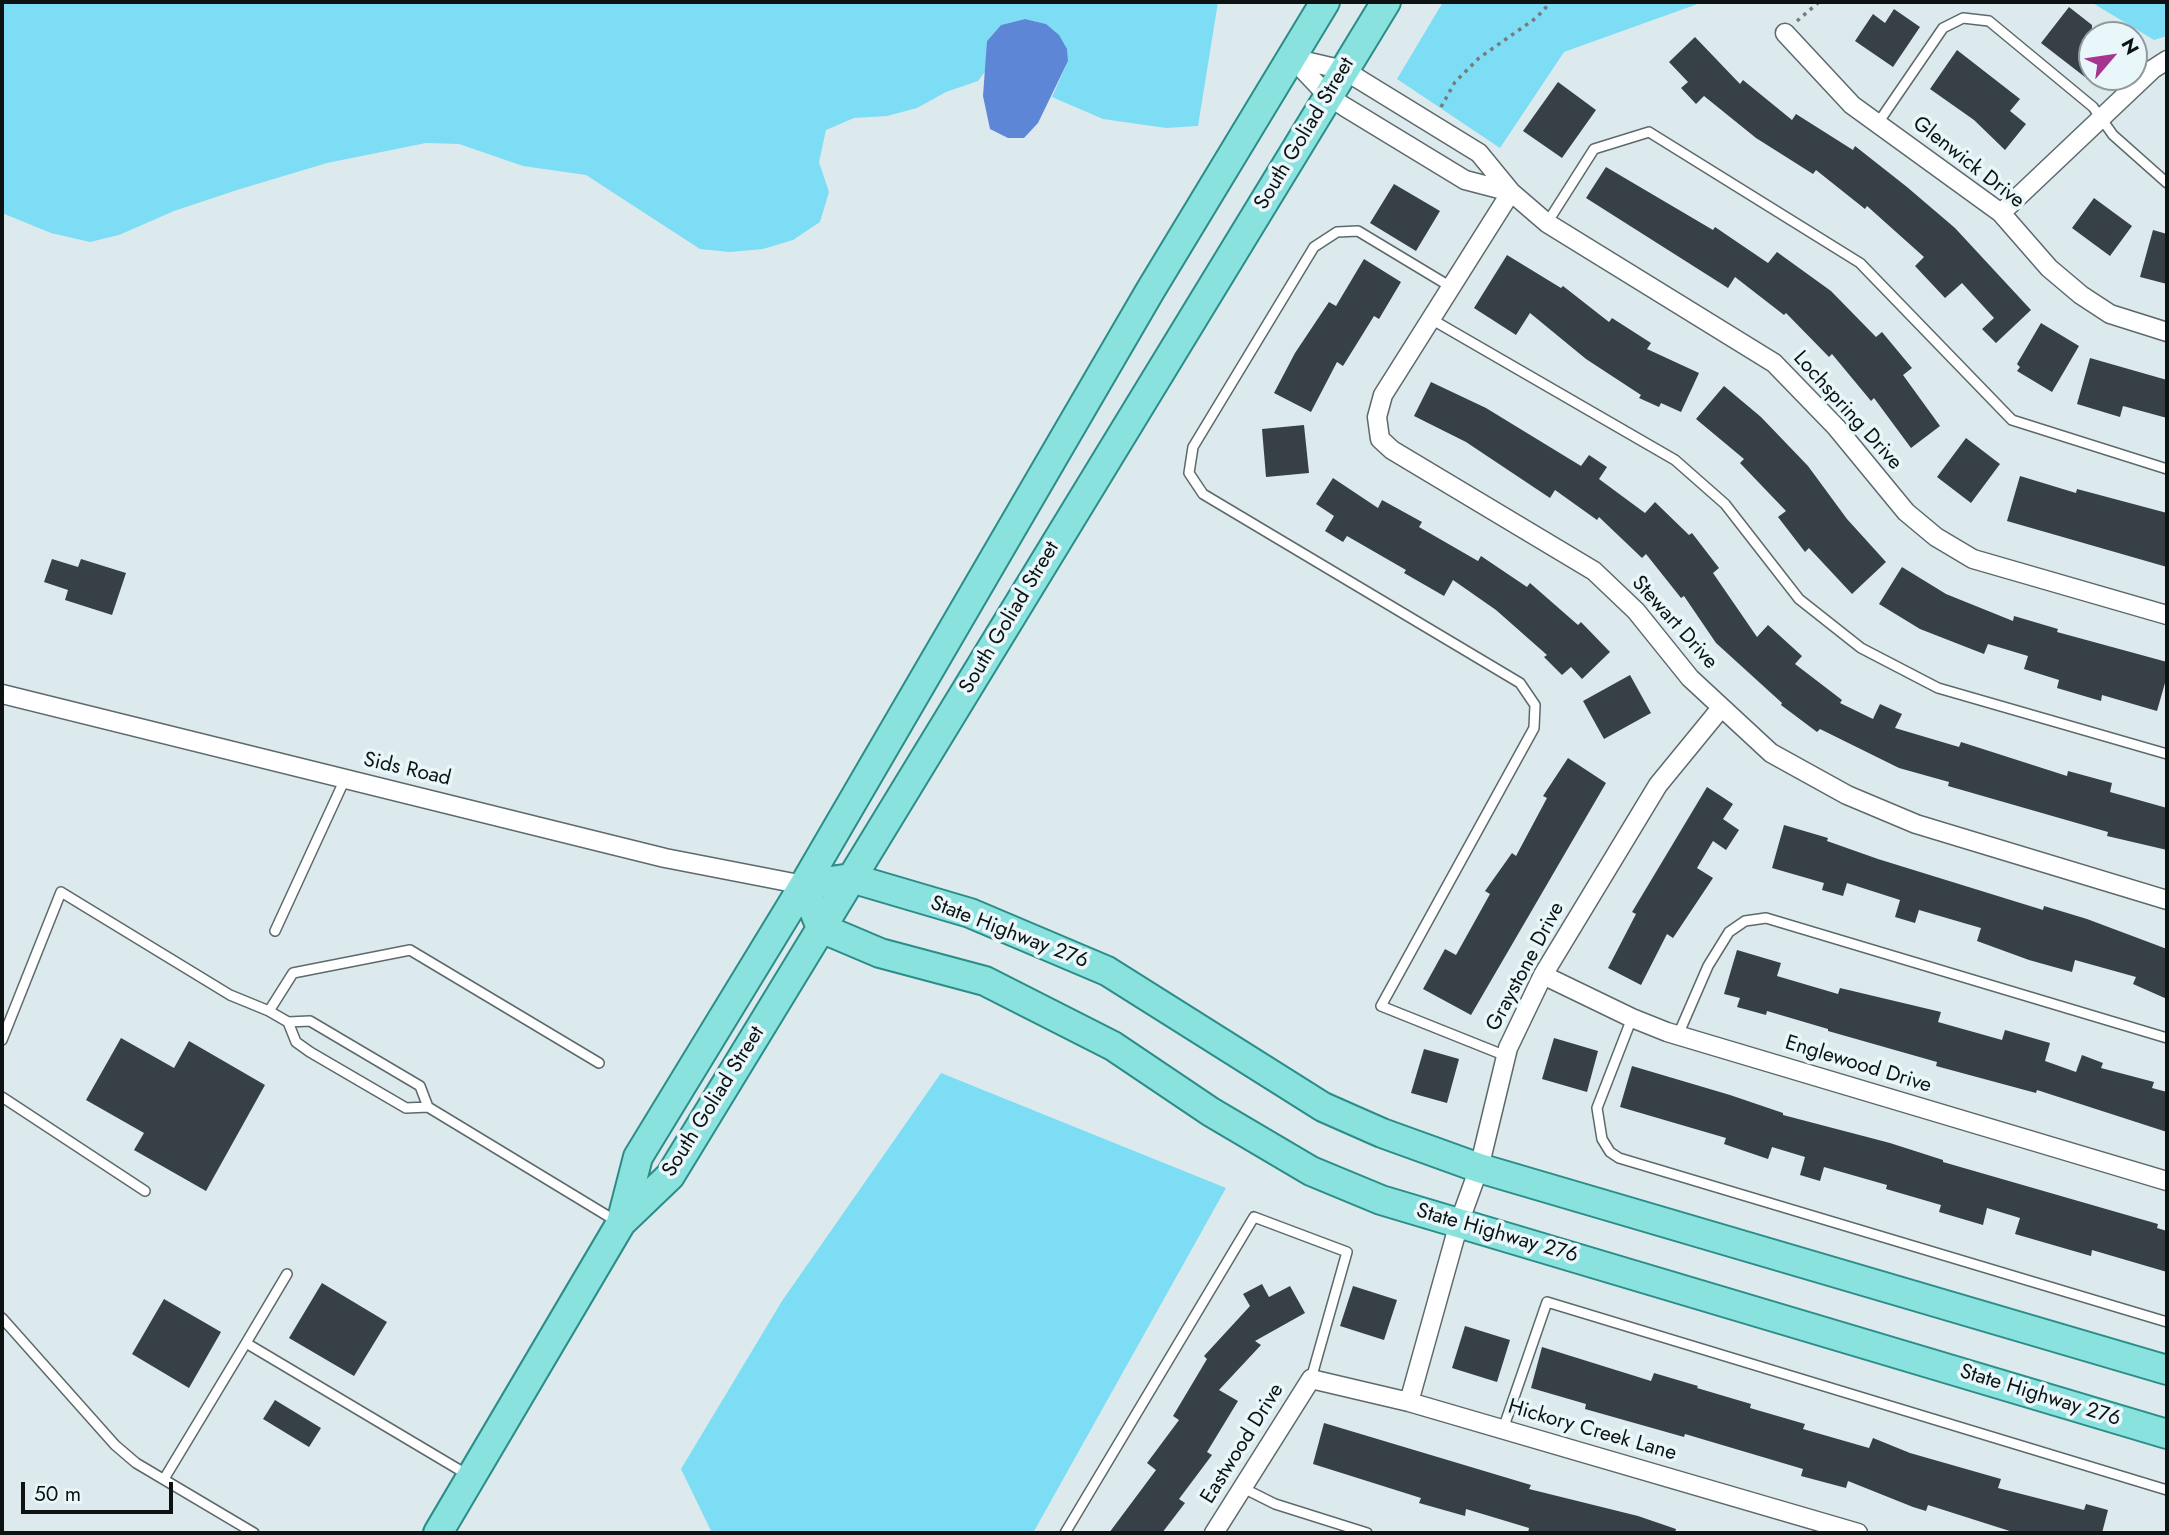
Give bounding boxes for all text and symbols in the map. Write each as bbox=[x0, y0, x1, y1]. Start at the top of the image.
north arrow bbox=[2078, 21, 2148, 91]
text: N bbox=[2115, 33, 2146, 60]
street label: South Goliad Street bbox=[1250, 53, 1360, 215]
street label: Glenwick Drive bbox=[1907, 112, 2029, 214]
street label: Lochspring Drive bbox=[1787, 346, 1907, 476]
street label: South Goliad Street bbox=[955, 537, 1065, 699]
street label: Stewart Drive bbox=[1626, 571, 1722, 675]
street label: Sids Road bbox=[361, 748, 453, 792]
street label: State Highway 276 bbox=[927, 891, 1091, 975]
street label: Graystone Drive bbox=[1481, 898, 1571, 1036]
street label: South Goliad Street bbox=[658, 1022, 770, 1182]
street label: Englewood Drive bbox=[1782, 1031, 1934, 1099]
street label: State Highway 276 bbox=[1413, 1199, 1581, 1269]
street label: State Highway 276 bbox=[1956, 1360, 2124, 1432]
street label: Eastwood Drive bbox=[1196, 1379, 1290, 1509]
street label: Hickory Creek Lane bbox=[1505, 1395, 1679, 1467]
scale bar bbox=[24, 1468, 177, 1512]
text: 50 m bbox=[34, 1479, 81, 1509]

